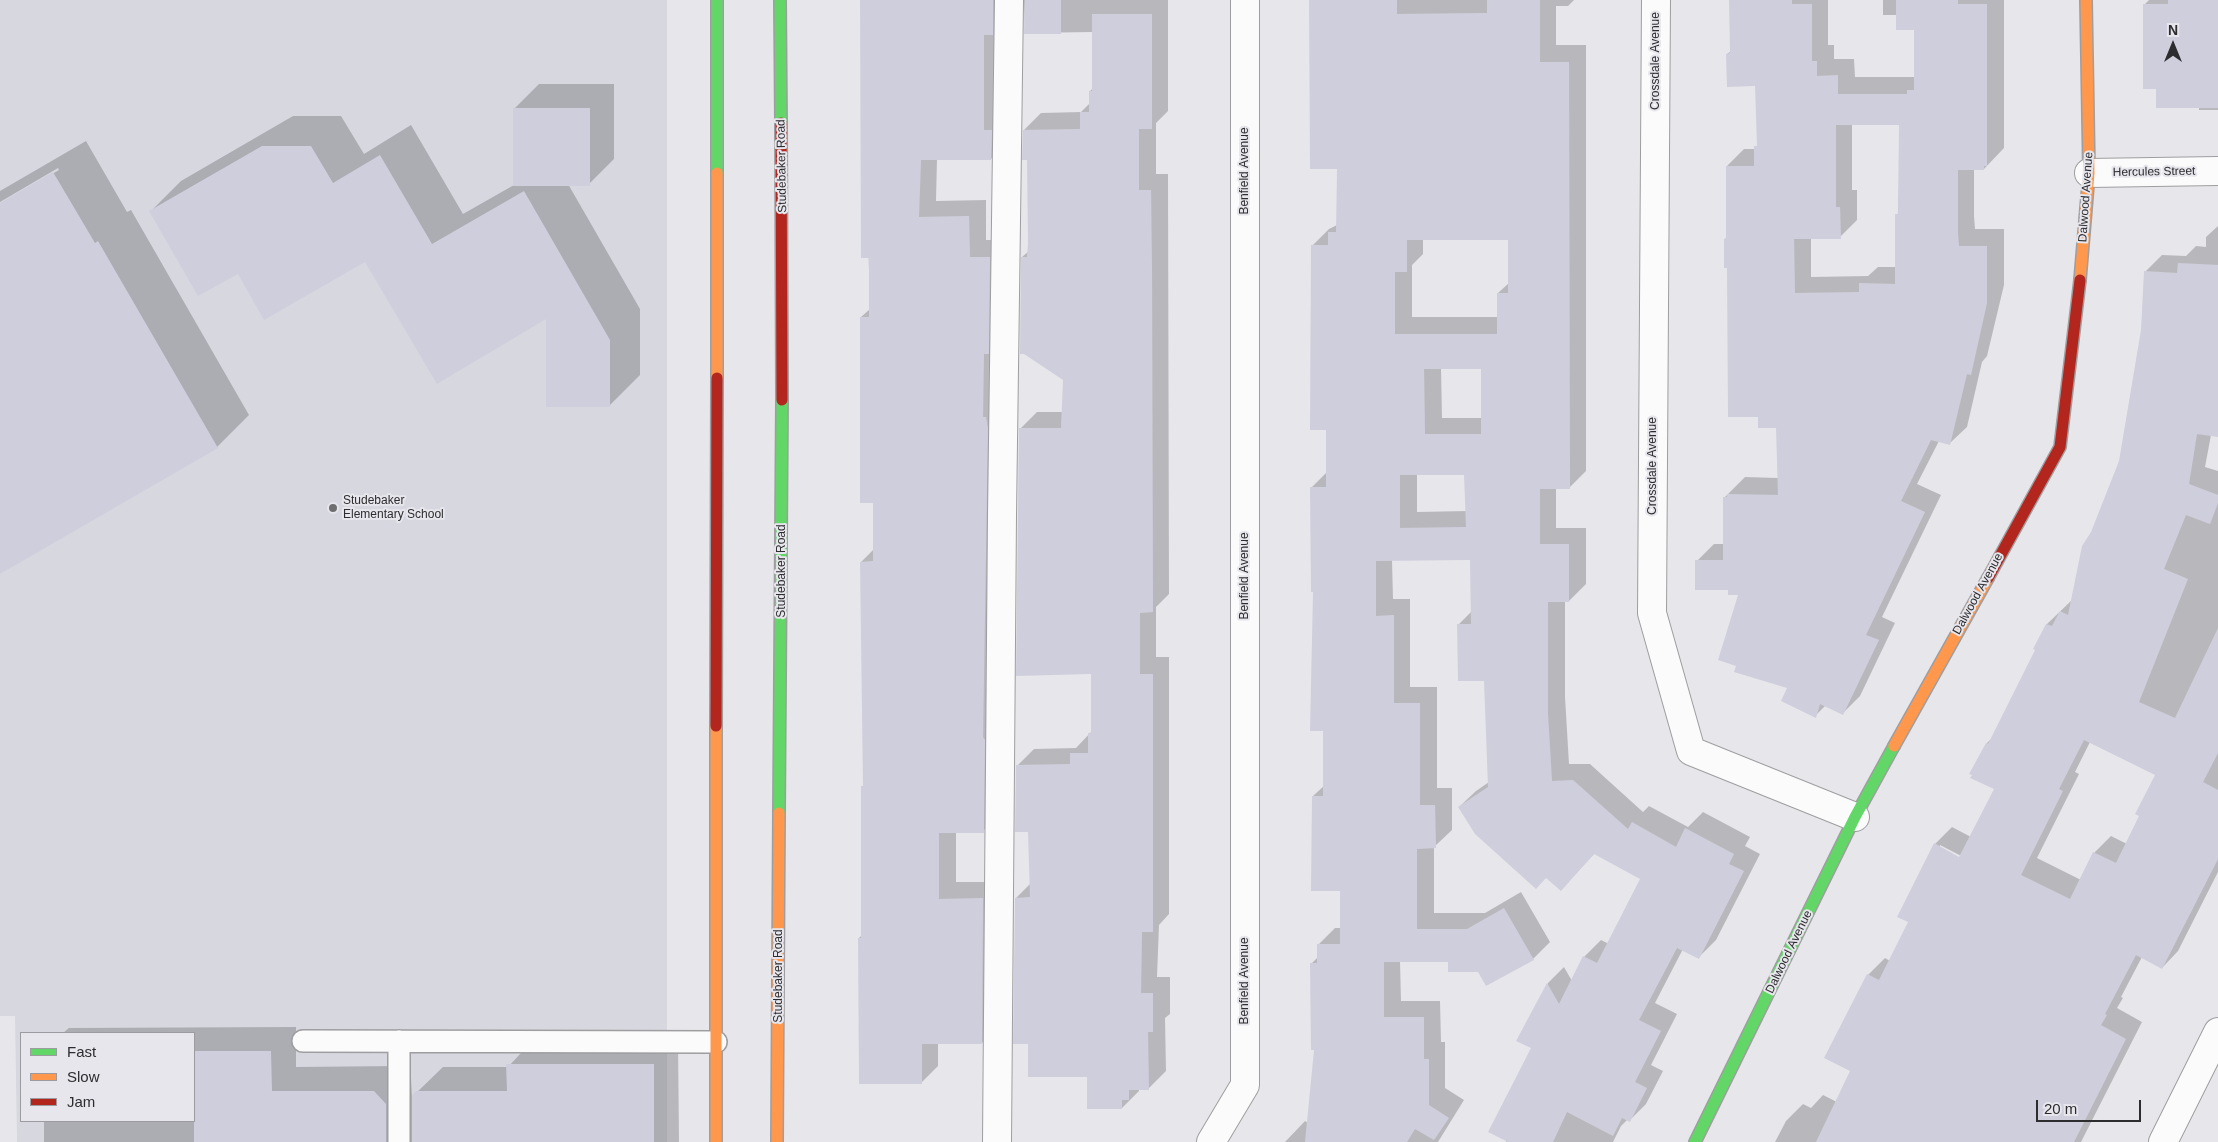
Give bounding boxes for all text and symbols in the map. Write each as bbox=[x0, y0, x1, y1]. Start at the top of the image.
street label: Crossdale Avenue bbox=[1649, 12, 1663, 110]
north arrow bbox=[2148, 20, 2198, 70]
text: N bbox=[2168, 22, 2178, 38]
street label: Studebaker Road bbox=[774, 119, 790, 213]
street label: Benfield Avenue bbox=[1238, 127, 1252, 215]
street label: Dalwood Avenue bbox=[2076, 151, 2096, 243]
street label: Hercules Street bbox=[2113, 164, 2195, 180]
street label: Crossdale Avenue bbox=[1646, 417, 1660, 515]
place label: Studebaker Elementary School bbox=[343, 494, 444, 522]
marker: Studebaker Elementary School bbox=[327, 502, 339, 514]
street label: Studebaker Road bbox=[775, 524, 789, 618]
street label: Benfield Avenue bbox=[1238, 532, 1252, 620]
street label: Dalwood Avenue bbox=[1950, 551, 2006, 637]
street label: Dalwood Avenue bbox=[1763, 908, 1815, 996]
street label: Studebaker Road bbox=[772, 929, 786, 1023]
street label: Benfield Avenue bbox=[1238, 937, 1252, 1025]
legend bbox=[20, 1032, 195, 1122]
text: Fast bbox=[67, 1043, 96, 1060]
text: Slow bbox=[67, 1068, 100, 1085]
scale bar bbox=[2038, 1090, 2143, 1122]
text: Jam bbox=[67, 1093, 95, 1110]
text: 20 m bbox=[2044, 1100, 2077, 1117]

